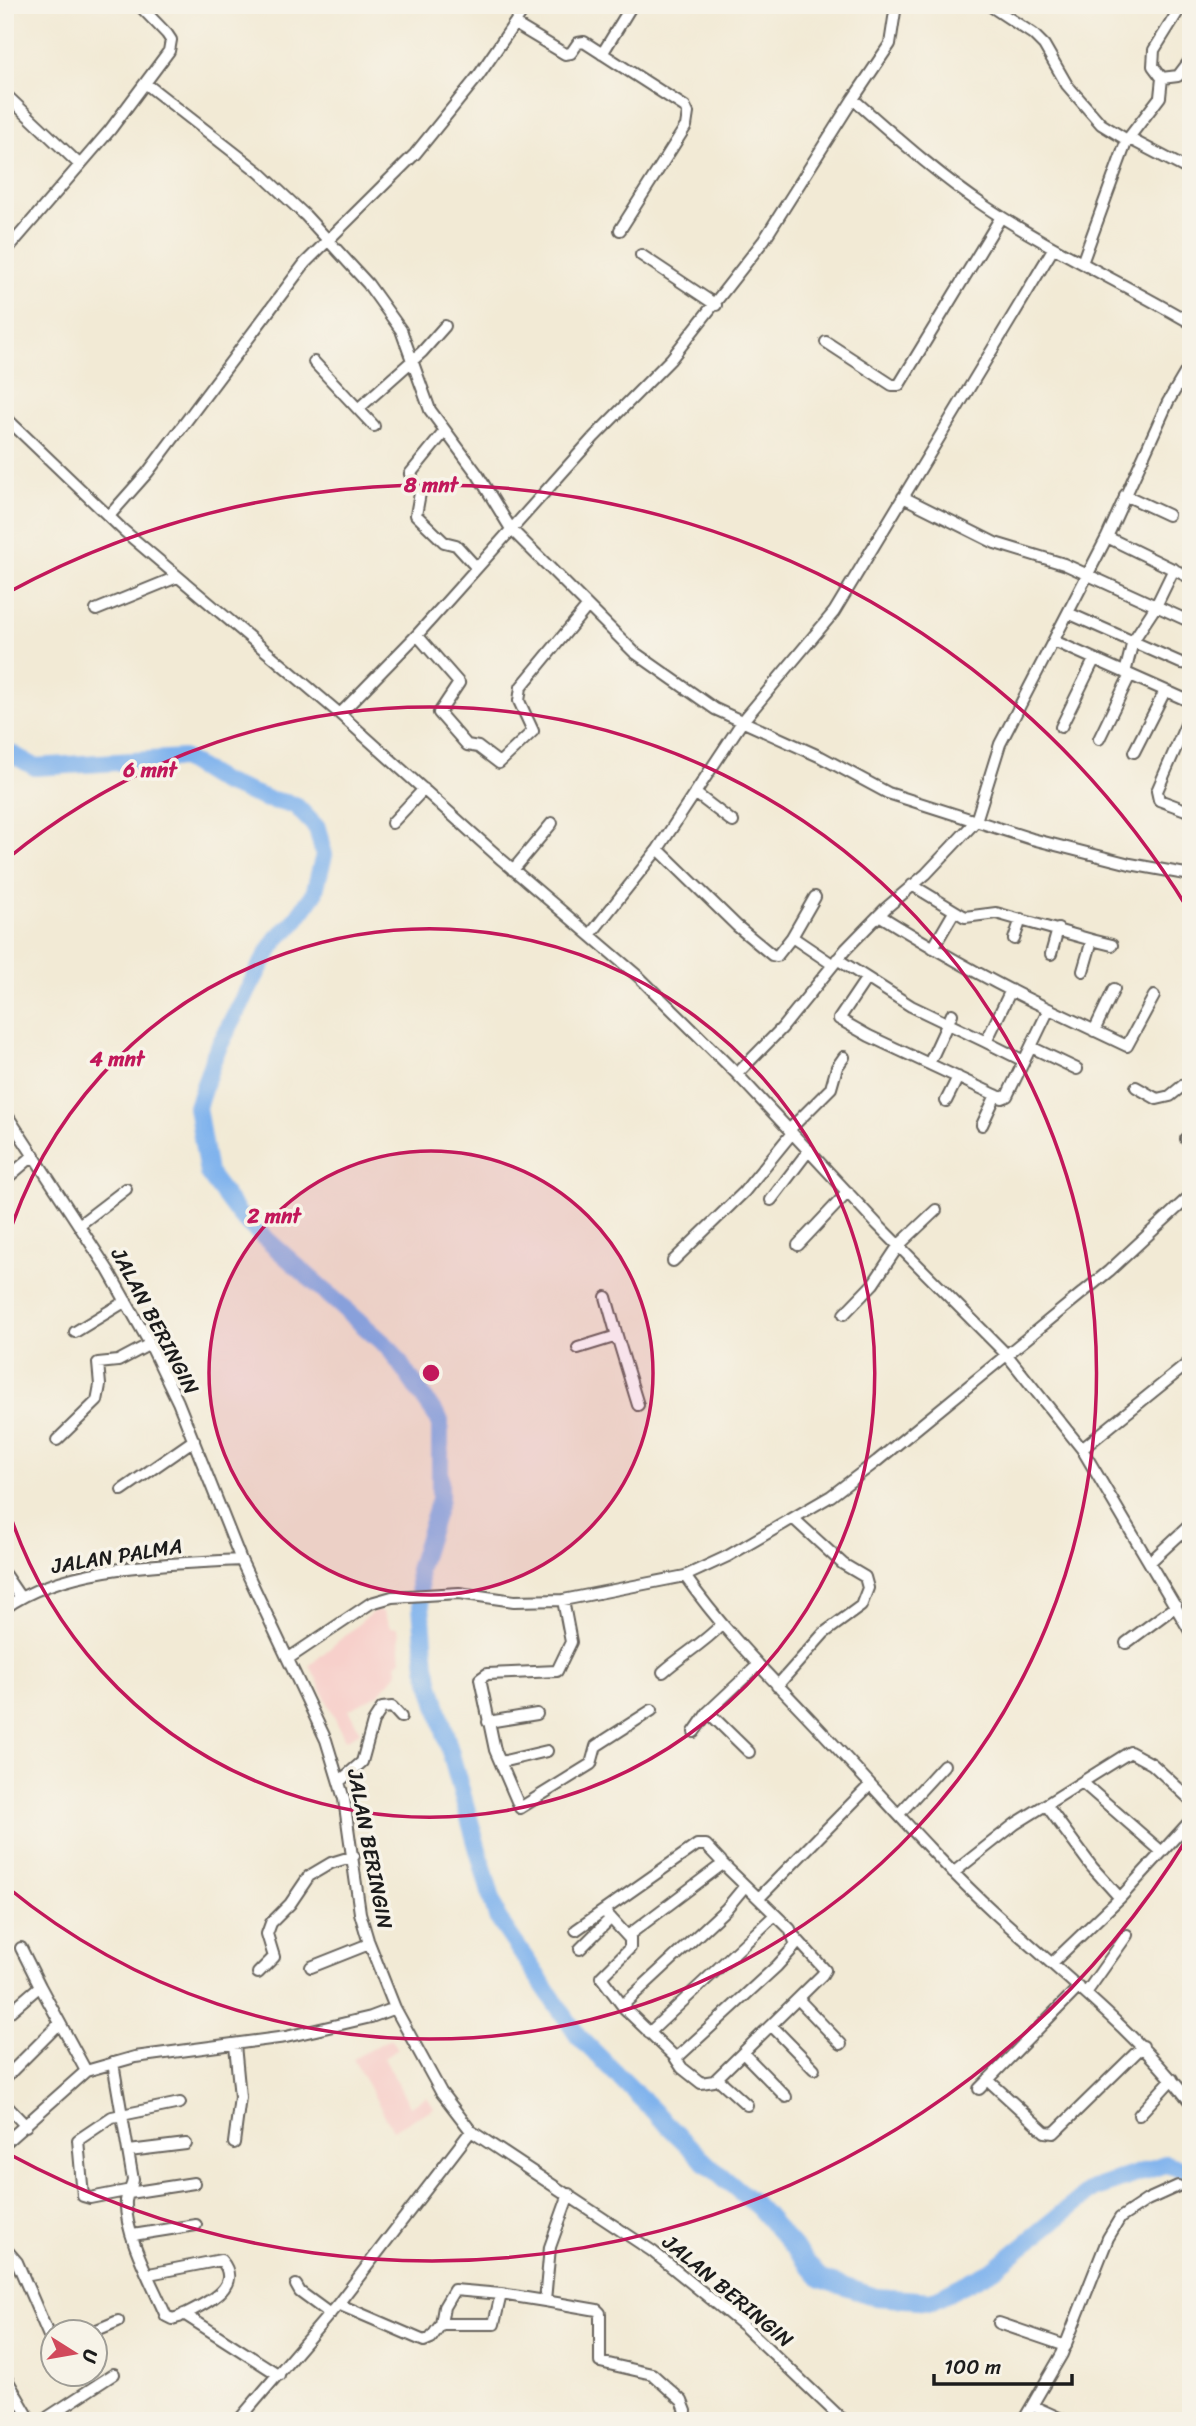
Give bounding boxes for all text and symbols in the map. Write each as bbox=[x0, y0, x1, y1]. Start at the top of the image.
text: 8 mnt bbox=[403, 466, 460, 504]
text: 6 mnt bbox=[122, 751, 178, 789]
text: 4 mnt bbox=[89, 1040, 146, 1078]
text: 2 mnt bbox=[246, 1197, 302, 1235]
street label: JALAN BERINGIN bbox=[100, 1240, 210, 1402]
centre of rings bbox=[419, 1361, 443, 1385]
street label: JALAN PALMA bbox=[48, 1527, 185, 1585]
street label: JALAN BERINGIN bbox=[336, 1765, 404, 1932]
street label: JALAN BERINGIN bbox=[653, 2224, 803, 2358]
north arrow bbox=[38, 2318, 108, 2388]
scale bar bbox=[934, 2342, 1072, 2386]
text: U bbox=[73, 2347, 108, 2367]
text: 100 m bbox=[944, 2348, 1001, 2386]

